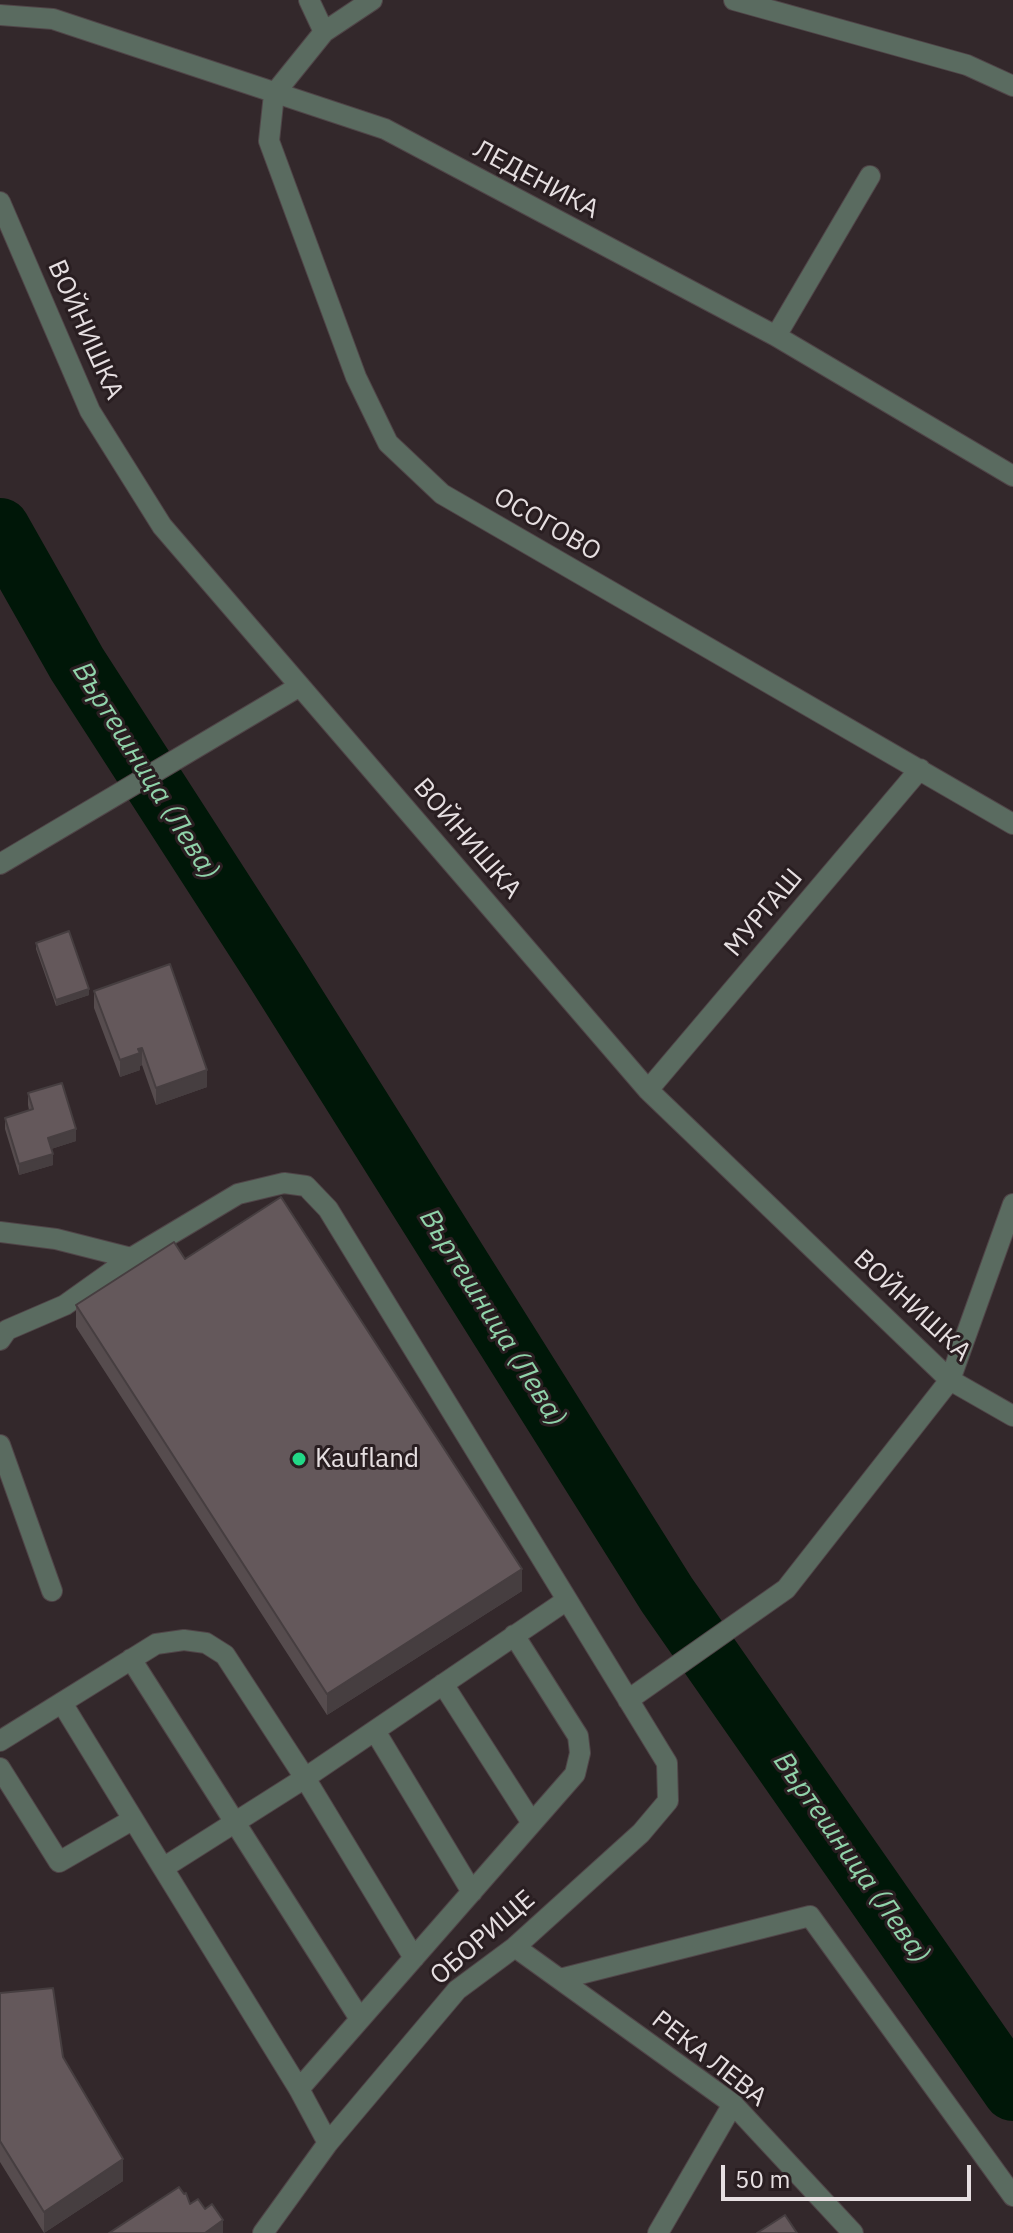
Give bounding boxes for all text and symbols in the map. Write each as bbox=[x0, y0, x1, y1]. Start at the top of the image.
street label: ЛЕДЕНИКА bbox=[468, 134, 604, 226]
street label: ВОЙНИШКА bbox=[40, 255, 130, 405]
street label: ОСОГОВО bbox=[488, 482, 606, 568]
water label: Въртешница (Лева) bbox=[64, 656, 226, 886]
street label: ВОЙНИШКА bbox=[406, 772, 528, 906]
street label: МУРГАШ bbox=[718, 863, 810, 963]
water label: Въртешница (Лева) bbox=[411, 1203, 573, 1433]
street label: ВОЙНИШКА bbox=[847, 1244, 977, 1368]
place label: Kaufland bbox=[315, 1443, 419, 1475]
marker: Kaufland bbox=[290, 1450, 308, 1468]
water label: Въртешница (Лева) bbox=[766, 1746, 936, 1970]
street label: ОБОРИЩЕ bbox=[424, 1884, 542, 1992]
street label: РЕКА ЛЕВА bbox=[645, 2004, 773, 2114]
scale bar bbox=[725, 2149, 975, 2199]
text: 50 m bbox=[735, 2163, 790, 2195]

